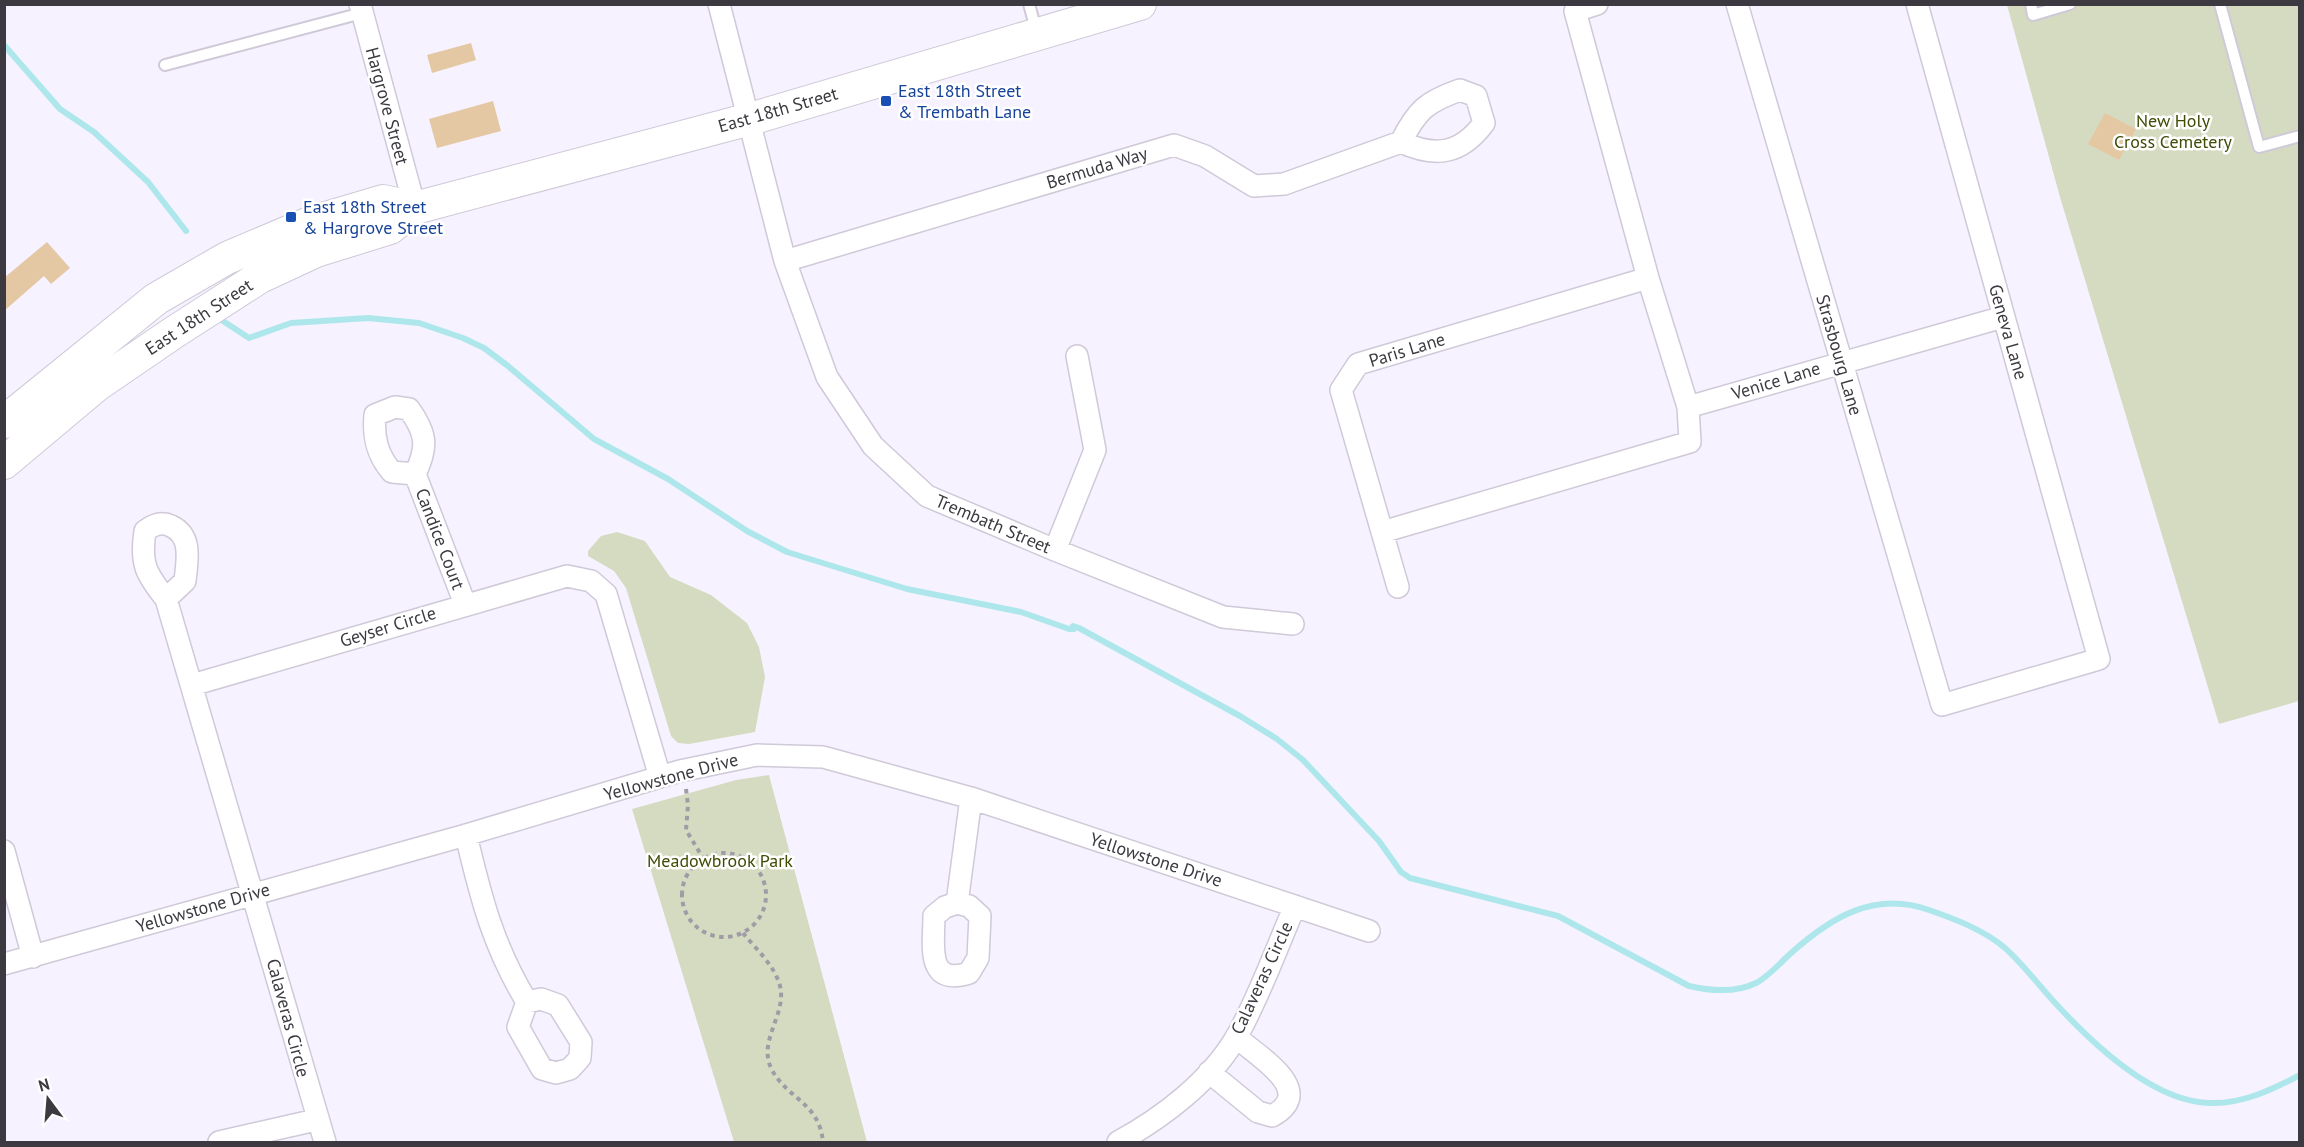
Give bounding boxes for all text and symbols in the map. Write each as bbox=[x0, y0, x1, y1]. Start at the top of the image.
street label: Hargrove Street bbox=[361, 45, 414, 167]
place label: East 18th Street & Trembath Lane bbox=[898, 79, 1031, 123]
street label: East 18th Street bbox=[715, 81, 840, 138]
marker: East 18th Street & Trembath Lane bbox=[879, 94, 893, 108]
park label: New Holy Cross Cemetery bbox=[2114, 109, 2233, 153]
street label: Bermuda Way bbox=[1043, 141, 1151, 194]
place label: East 18th Street & Hargrove Street bbox=[303, 195, 443, 239]
marker: East 18th Street & Hargrove Street bbox=[284, 210, 298, 224]
street label: East 18th Street bbox=[141, 273, 257, 360]
street label: Geneva Lane bbox=[1984, 282, 2033, 382]
street label: Strasbourg Lane bbox=[1811, 292, 1868, 418]
street label: Paris Lane bbox=[1366, 327, 1448, 372]
street label: Venice Lane bbox=[1728, 356, 1823, 405]
street label: Candice Court bbox=[411, 485, 470, 593]
street label: Trembath Street bbox=[932, 489, 1054, 558]
street label: Geyser Circle bbox=[337, 601, 439, 652]
street label: Yellowstone Drive bbox=[601, 748, 741, 805]
street label: Yellowstone Drive bbox=[1087, 827, 1225, 892]
park label: Meadowbrook Park bbox=[647, 849, 793, 872]
street label: Yellowstone Drive bbox=[133, 877, 272, 938]
street label: Calaveras Circle bbox=[1225, 918, 1298, 1038]
street label: Calaveras Circle bbox=[262, 956, 315, 1080]
north arrow bbox=[18, 1069, 78, 1129]
text: N bbox=[36, 1074, 52, 1096]

